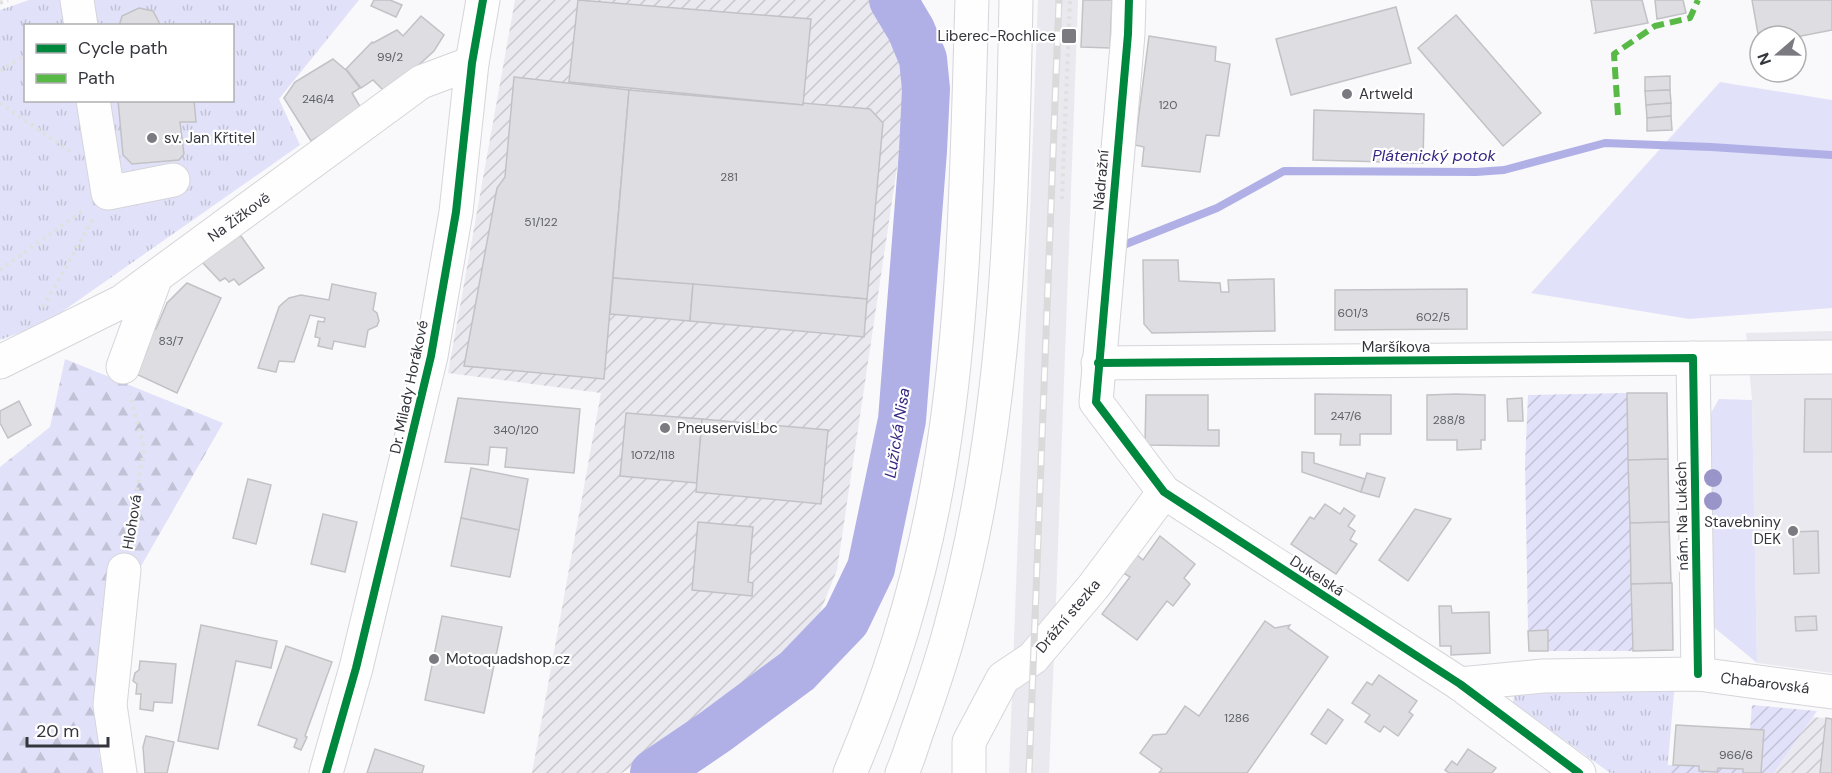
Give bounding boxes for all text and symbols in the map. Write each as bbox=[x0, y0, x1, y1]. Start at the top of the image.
legend bbox=[24, 24, 234, 102]
north arrow bbox=[1748, 24, 1808, 84]
place label: Liberec-Rochlice bbox=[937, 26, 1056, 46]
marker: Liberec-Rochlice bbox=[1060, 27, 1078, 45]
text: Cycle path bbox=[78, 36, 168, 60]
house number: 99/2 bbox=[377, 49, 403, 65]
text: N bbox=[1753, 50, 1776, 68]
text: Path bbox=[78, 66, 115, 90]
place label: Artweld bbox=[1359, 84, 1413, 104]
marker: Artweld bbox=[1340, 87, 1354, 101]
house number: 246/4 bbox=[302, 91, 334, 107]
house number: 120 bbox=[1159, 97, 1177, 113]
place label: sv. Jan Křtitel bbox=[164, 128, 255, 148]
marker: sv. Jan Křtitel bbox=[145, 131, 159, 145]
water label: Plátenický potok bbox=[1372, 145, 1497, 166]
street label: Nádražní bbox=[1088, 148, 1114, 211]
house number: 281 bbox=[720, 169, 738, 185]
street label: Na Žižkově bbox=[204, 188, 274, 246]
house number: 51/122 bbox=[524, 214, 558, 230]
house number: 601/3 bbox=[1338, 305, 1368, 321]
house number: 602/5 bbox=[1416, 309, 1450, 325]
street label: Dr. Milady Horákové bbox=[385, 318, 433, 456]
house number: 83/7 bbox=[159, 333, 183, 349]
street label: Maršíkova bbox=[1362, 337, 1430, 357]
water label: Lužická Nisa bbox=[880, 386, 915, 480]
house number: 247/6 bbox=[1330, 408, 1362, 424]
house number: 288/8 bbox=[1433, 412, 1465, 428]
place label: PneuservisLbc bbox=[677, 418, 778, 438]
marker: PneuservisLbc bbox=[658, 421, 672, 435]
house number: 340/120 bbox=[493, 422, 539, 438]
house number: 1072/118 bbox=[631, 447, 675, 463]
street label: nám. Na Lukách bbox=[1671, 461, 1693, 571]
street label: Hlohová bbox=[118, 493, 146, 551]
place label: Stavebniny DEK bbox=[1704, 512, 1782, 549]
marker: Stavebniny DEK bbox=[1786, 524, 1800, 538]
street label: Dukelská bbox=[1286, 551, 1348, 601]
street label: Drážní stezka bbox=[1031, 575, 1105, 657]
place label: Motoquadshop.cz bbox=[446, 649, 570, 669]
marker: Motoquadshop.cz bbox=[427, 652, 441, 666]
street label: Chabarovská bbox=[1719, 668, 1811, 698]
scale bar bbox=[27, 710, 108, 748]
house number: 1286 bbox=[1224, 710, 1250, 726]
text: 20 m bbox=[36, 719, 79, 743]
house number: 966/6 bbox=[1719, 747, 1753, 763]

